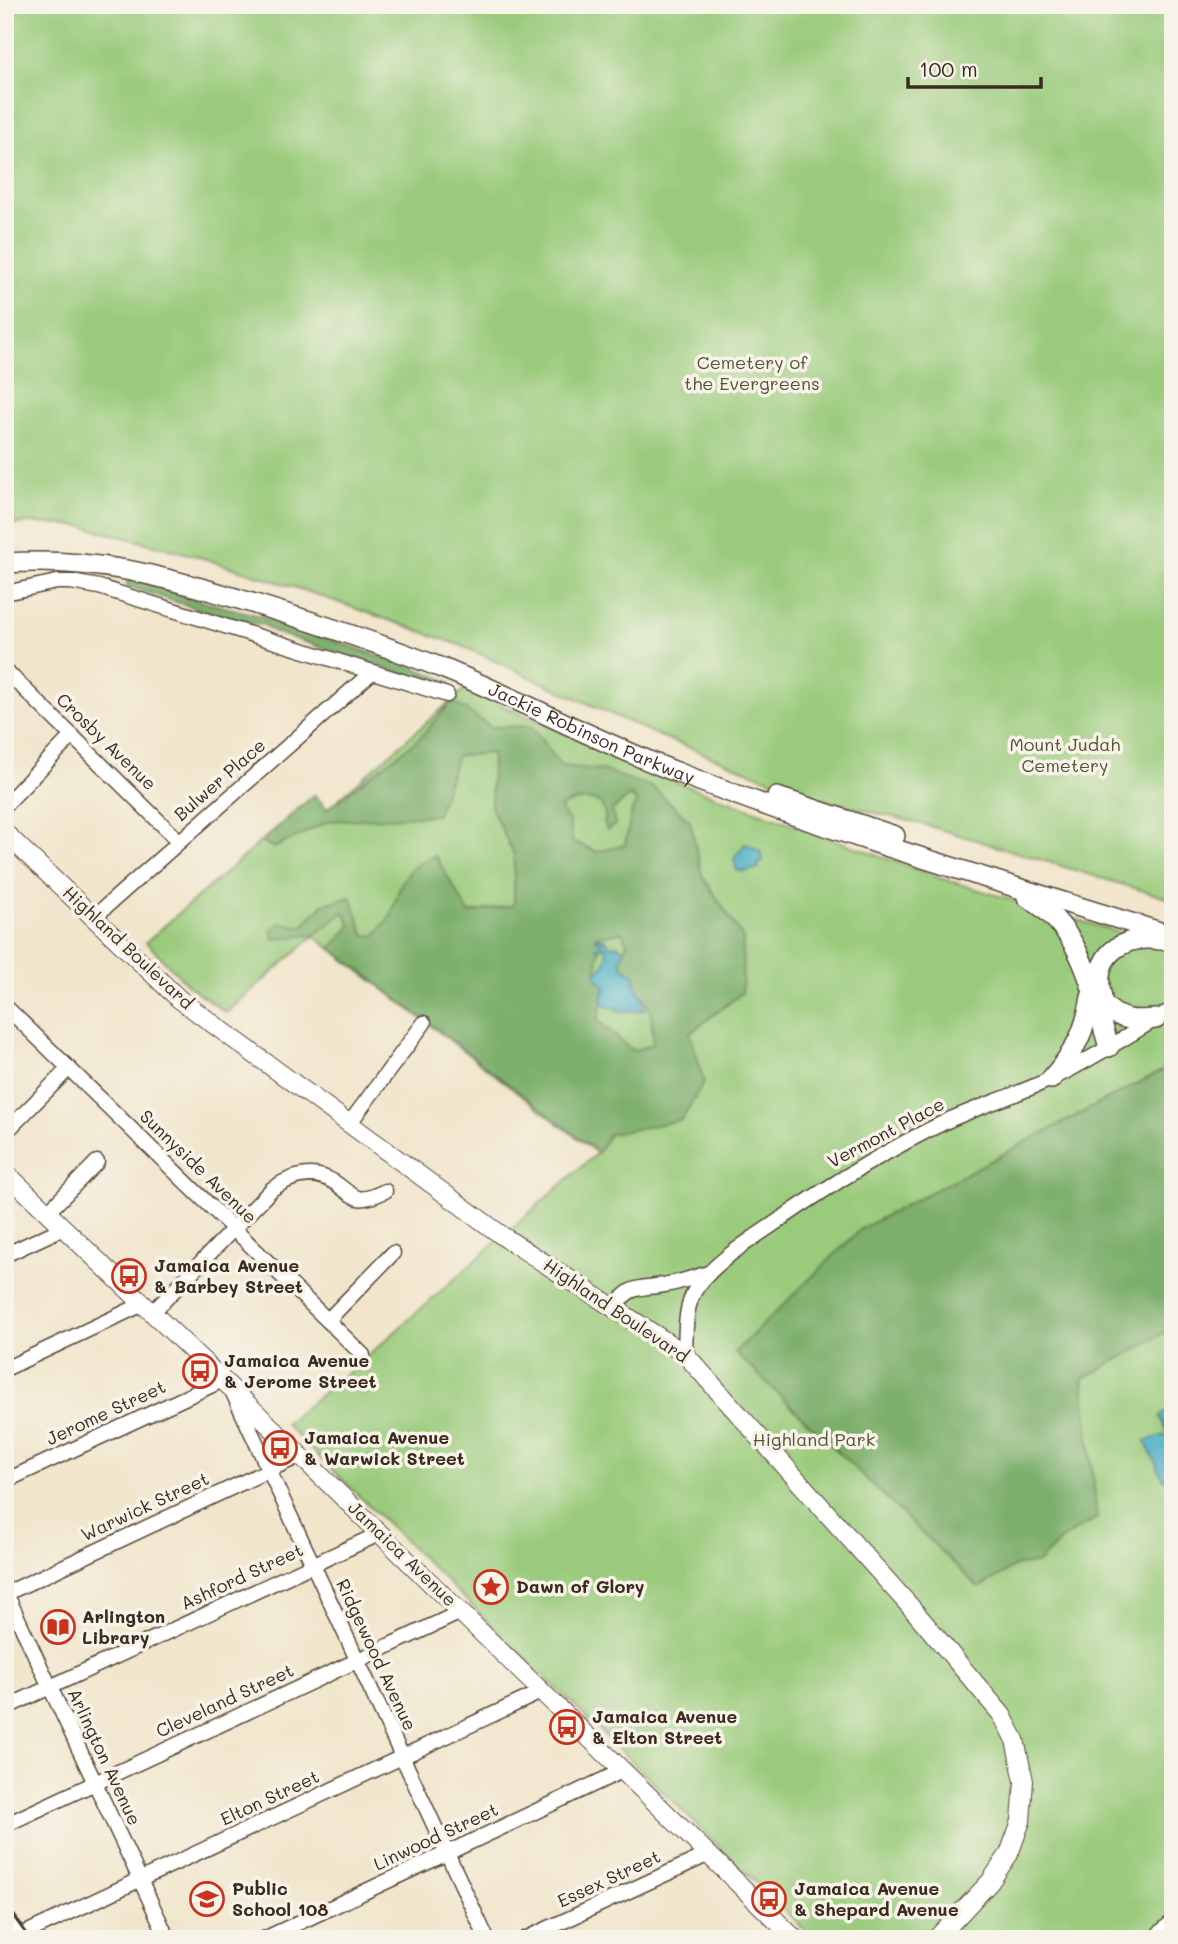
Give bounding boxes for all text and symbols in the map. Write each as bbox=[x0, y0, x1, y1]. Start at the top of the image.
scale bar bbox=[908, 46, 1042, 90]
text: 100 m bbox=[919, 55, 978, 82]
park label: Cemetery of the Evergreens bbox=[684, 350, 820, 395]
street label: Jackie Robinson Parkway bbox=[485, 676, 698, 789]
street label: Crosby Avenue bbox=[52, 687, 162, 795]
park label: Mount Judah Cemetery bbox=[1009, 732, 1121, 777]
street label: Bulwer Place bbox=[168, 733, 270, 826]
street label: Highland Boulevard bbox=[58, 880, 199, 1014]
street label: Vermont Place bbox=[823, 1091, 948, 1173]
street label: Sunnyside Avenue bbox=[135, 1104, 262, 1228]
place label: Jamaica Avenue & Barbey Street bbox=[154, 1253, 303, 1298]
street label: Highland Boulevard bbox=[539, 1253, 694, 1368]
bus stop icon: Jamaica Avenue & Barbey Street bbox=[110, 1257, 148, 1295]
place label: Jamaica Avenue & Jerome Street bbox=[224, 1348, 376, 1393]
bus stop icon: Jamaica Avenue & Jerome Street bbox=[181, 1352, 219, 1390]
street label: Jerome Street bbox=[42, 1374, 169, 1450]
place label: Jamaica Avenue & Warwick Street bbox=[304, 1425, 465, 1470]
park label: Highland Park bbox=[753, 1427, 875, 1451]
bus stop icon: Jamaica Avenue & Warwick Street bbox=[261, 1429, 299, 1467]
street label: Warwick Street bbox=[77, 1466, 213, 1546]
street label: Jamaica Avenue bbox=[343, 1495, 462, 1611]
street label: Ashford Street bbox=[176, 1537, 307, 1615]
place icon: Dawn of Glory bbox=[472, 1568, 510, 1606]
place label: Dawn of Glory bbox=[516, 1574, 645, 1598]
street label: Ridgewood Avenue bbox=[331, 1575, 423, 1734]
place label: Arlington Library bbox=[82, 1604, 165, 1649]
library icon: Arlington Library bbox=[39, 1608, 77, 1646]
street label: Cleveland Street bbox=[152, 1658, 297, 1743]
street label: Arlington Avenue bbox=[63, 1684, 147, 1829]
place label: Jamaica Avenue & Elton Street bbox=[592, 1704, 738, 1749]
bus stop icon: Jamaica Avenue & Elton Street bbox=[548, 1708, 586, 1746]
street label: Elton Street bbox=[216, 1764, 323, 1830]
street label: Linwood Street bbox=[369, 1797, 502, 1875]
street label: Essex Street bbox=[553, 1844, 664, 1912]
place label: Public School 108 bbox=[232, 1876, 328, 1921]
place label: Jamaica Avenue & Shepard Avenue bbox=[794, 1876, 959, 1921]
school or university icon: Public School 108 bbox=[188, 1880, 226, 1918]
bus stop icon: Jamaica Avenue & Shepard Avenue bbox=[750, 1880, 788, 1918]

